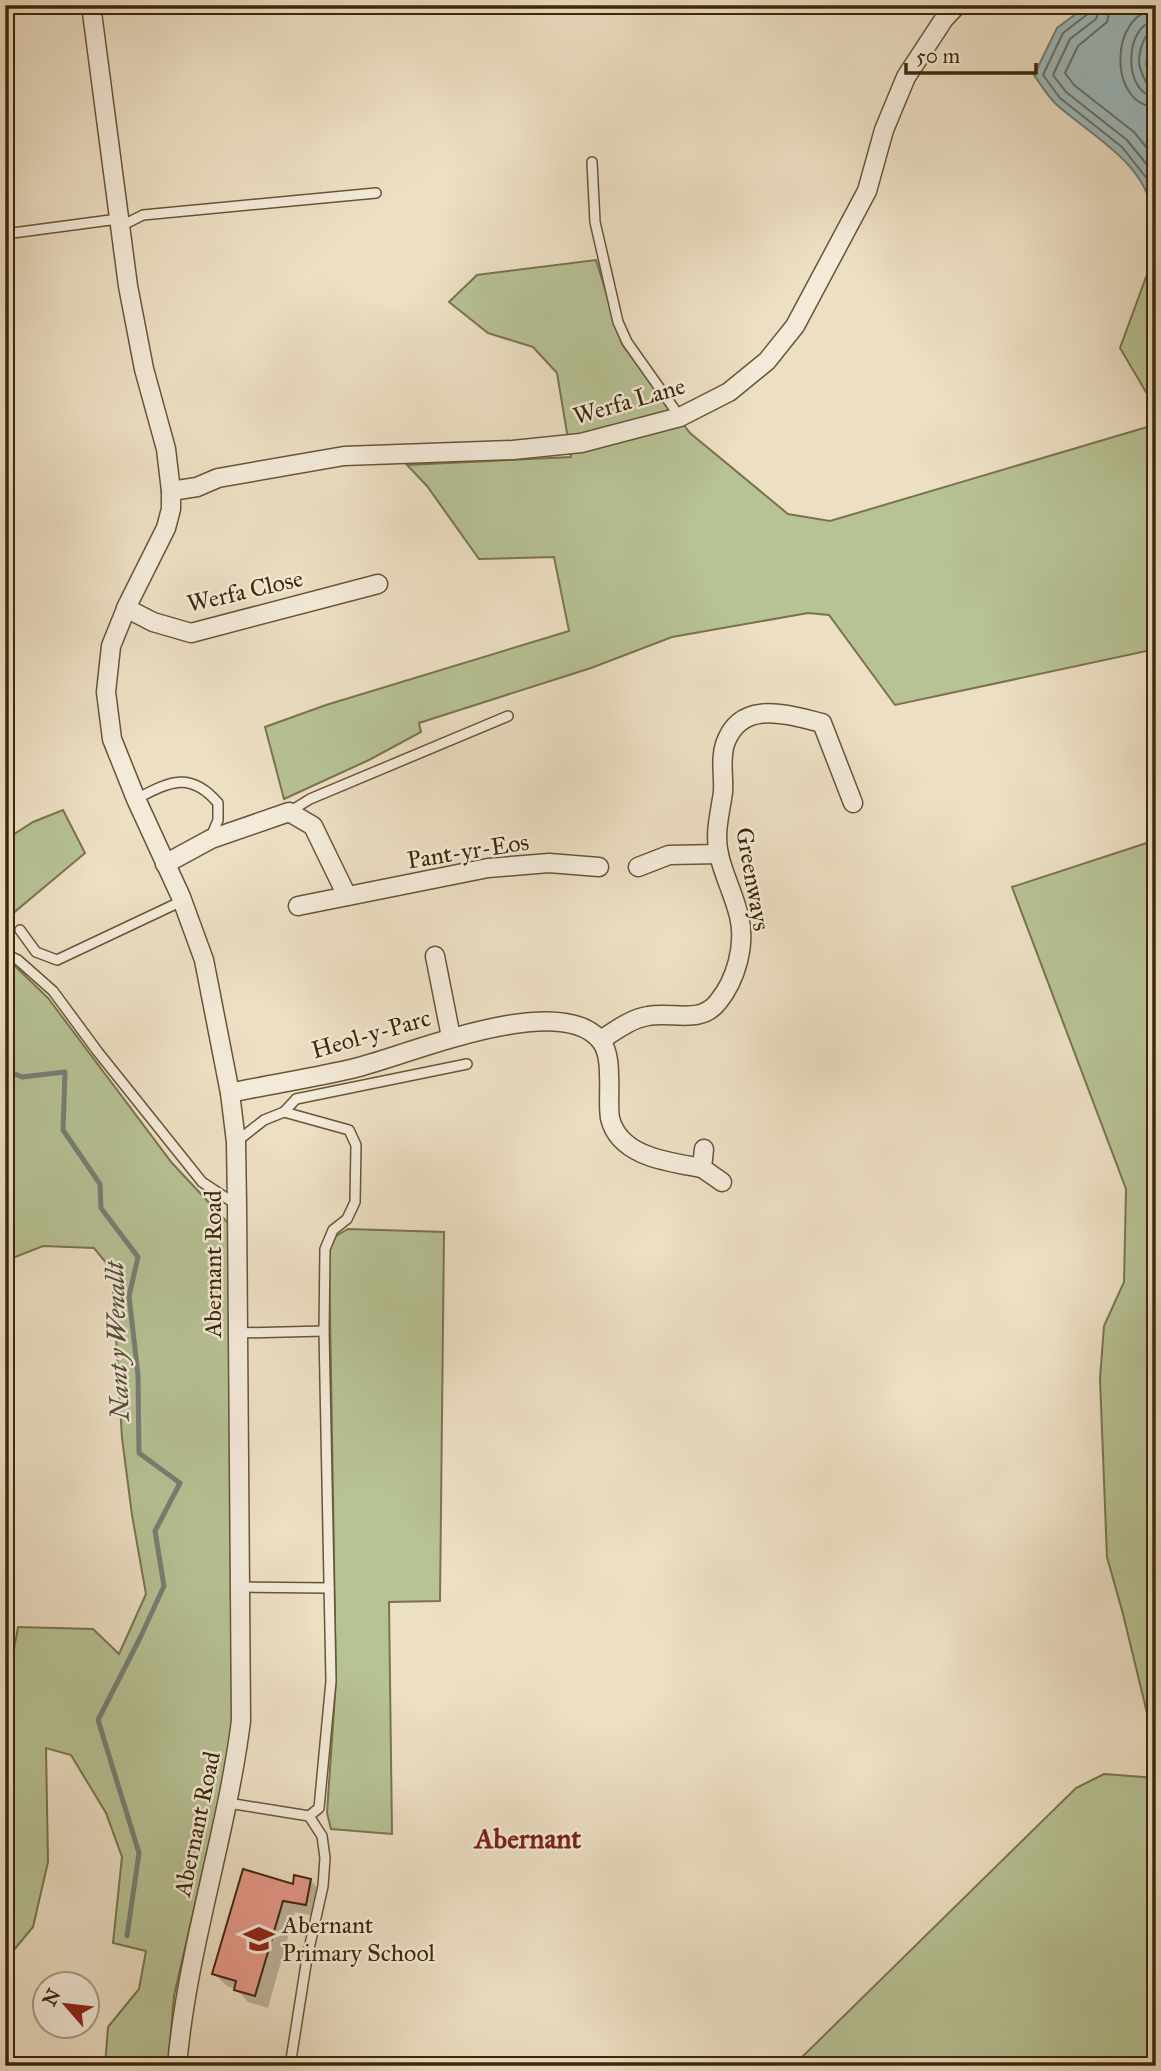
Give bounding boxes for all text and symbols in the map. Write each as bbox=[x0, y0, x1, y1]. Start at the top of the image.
scale bar bbox=[906, 32, 1035, 76]
text: 50 m bbox=[916, 43, 961, 69]
street label: Werfa Lane bbox=[570, 371, 688, 431]
street label: Werfa Close bbox=[184, 563, 306, 619]
street label: Greenways bbox=[729, 825, 777, 933]
street label: Pant-yr-Eos bbox=[405, 827, 531, 875]
street label: Heol-y-Parc bbox=[308, 1003, 434, 1065]
street label: Abernant Road bbox=[198, 1190, 228, 1339]
water label: Nant y Wenallt bbox=[98, 1259, 136, 1423]
street label: Abernant Road bbox=[167, 1749, 227, 1900]
district label: Abernant bbox=[473, 1821, 581, 1856]
place label: Abernant Primary School bbox=[281, 1910, 436, 1968]
school or university icon: Abernant Primary School bbox=[242, 1922, 276, 1956]
north arrow bbox=[32, 1969, 102, 2039]
text: N bbox=[37, 1985, 65, 2010]

